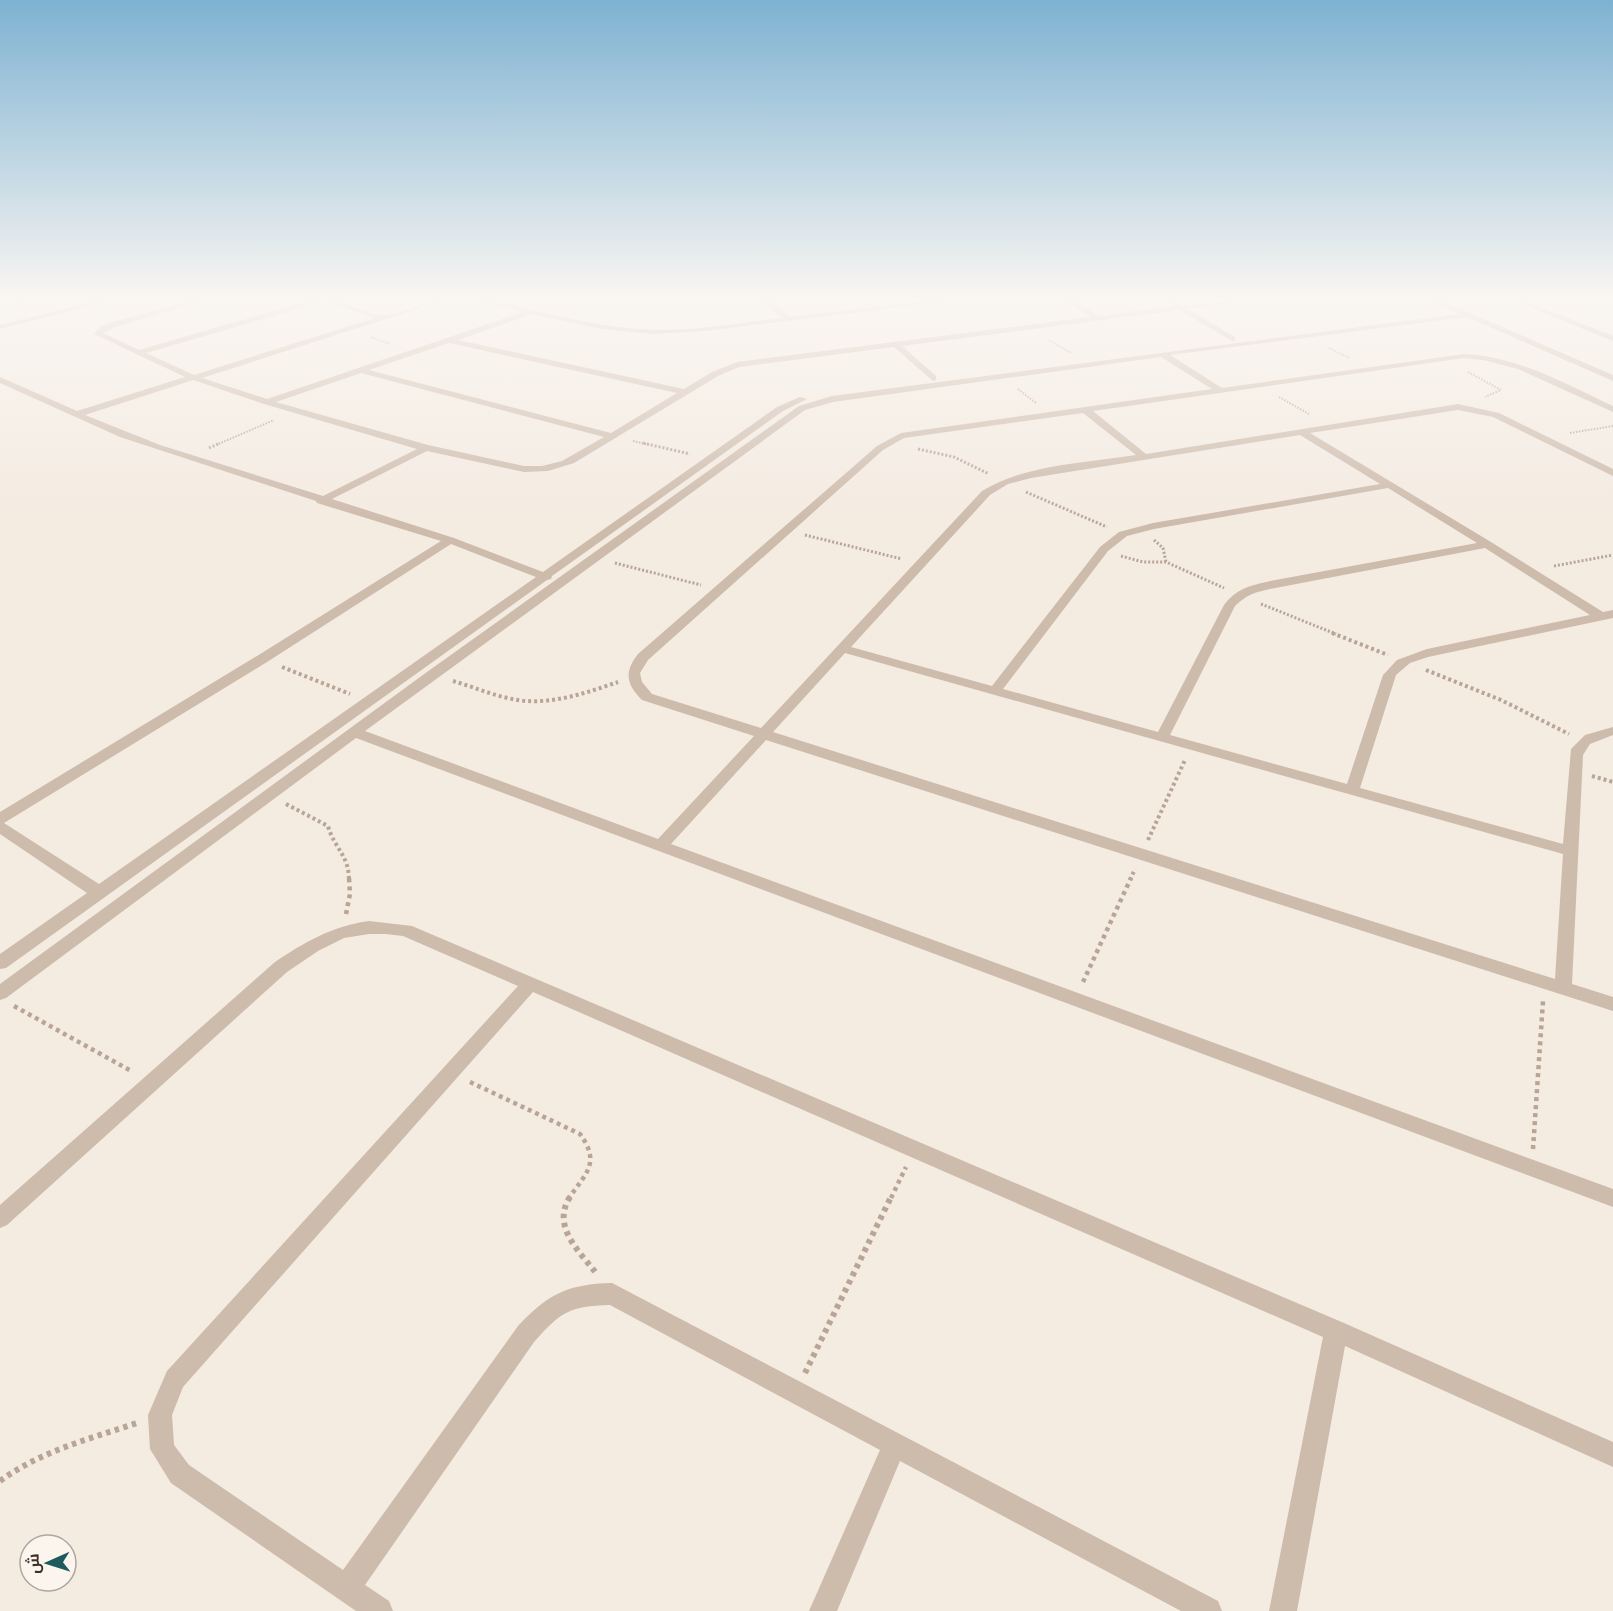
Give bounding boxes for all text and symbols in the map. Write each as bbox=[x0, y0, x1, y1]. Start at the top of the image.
north arrow bbox=[18, 1533, 78, 1593]
text: ش bbox=[23, 1553, 44, 1575]

